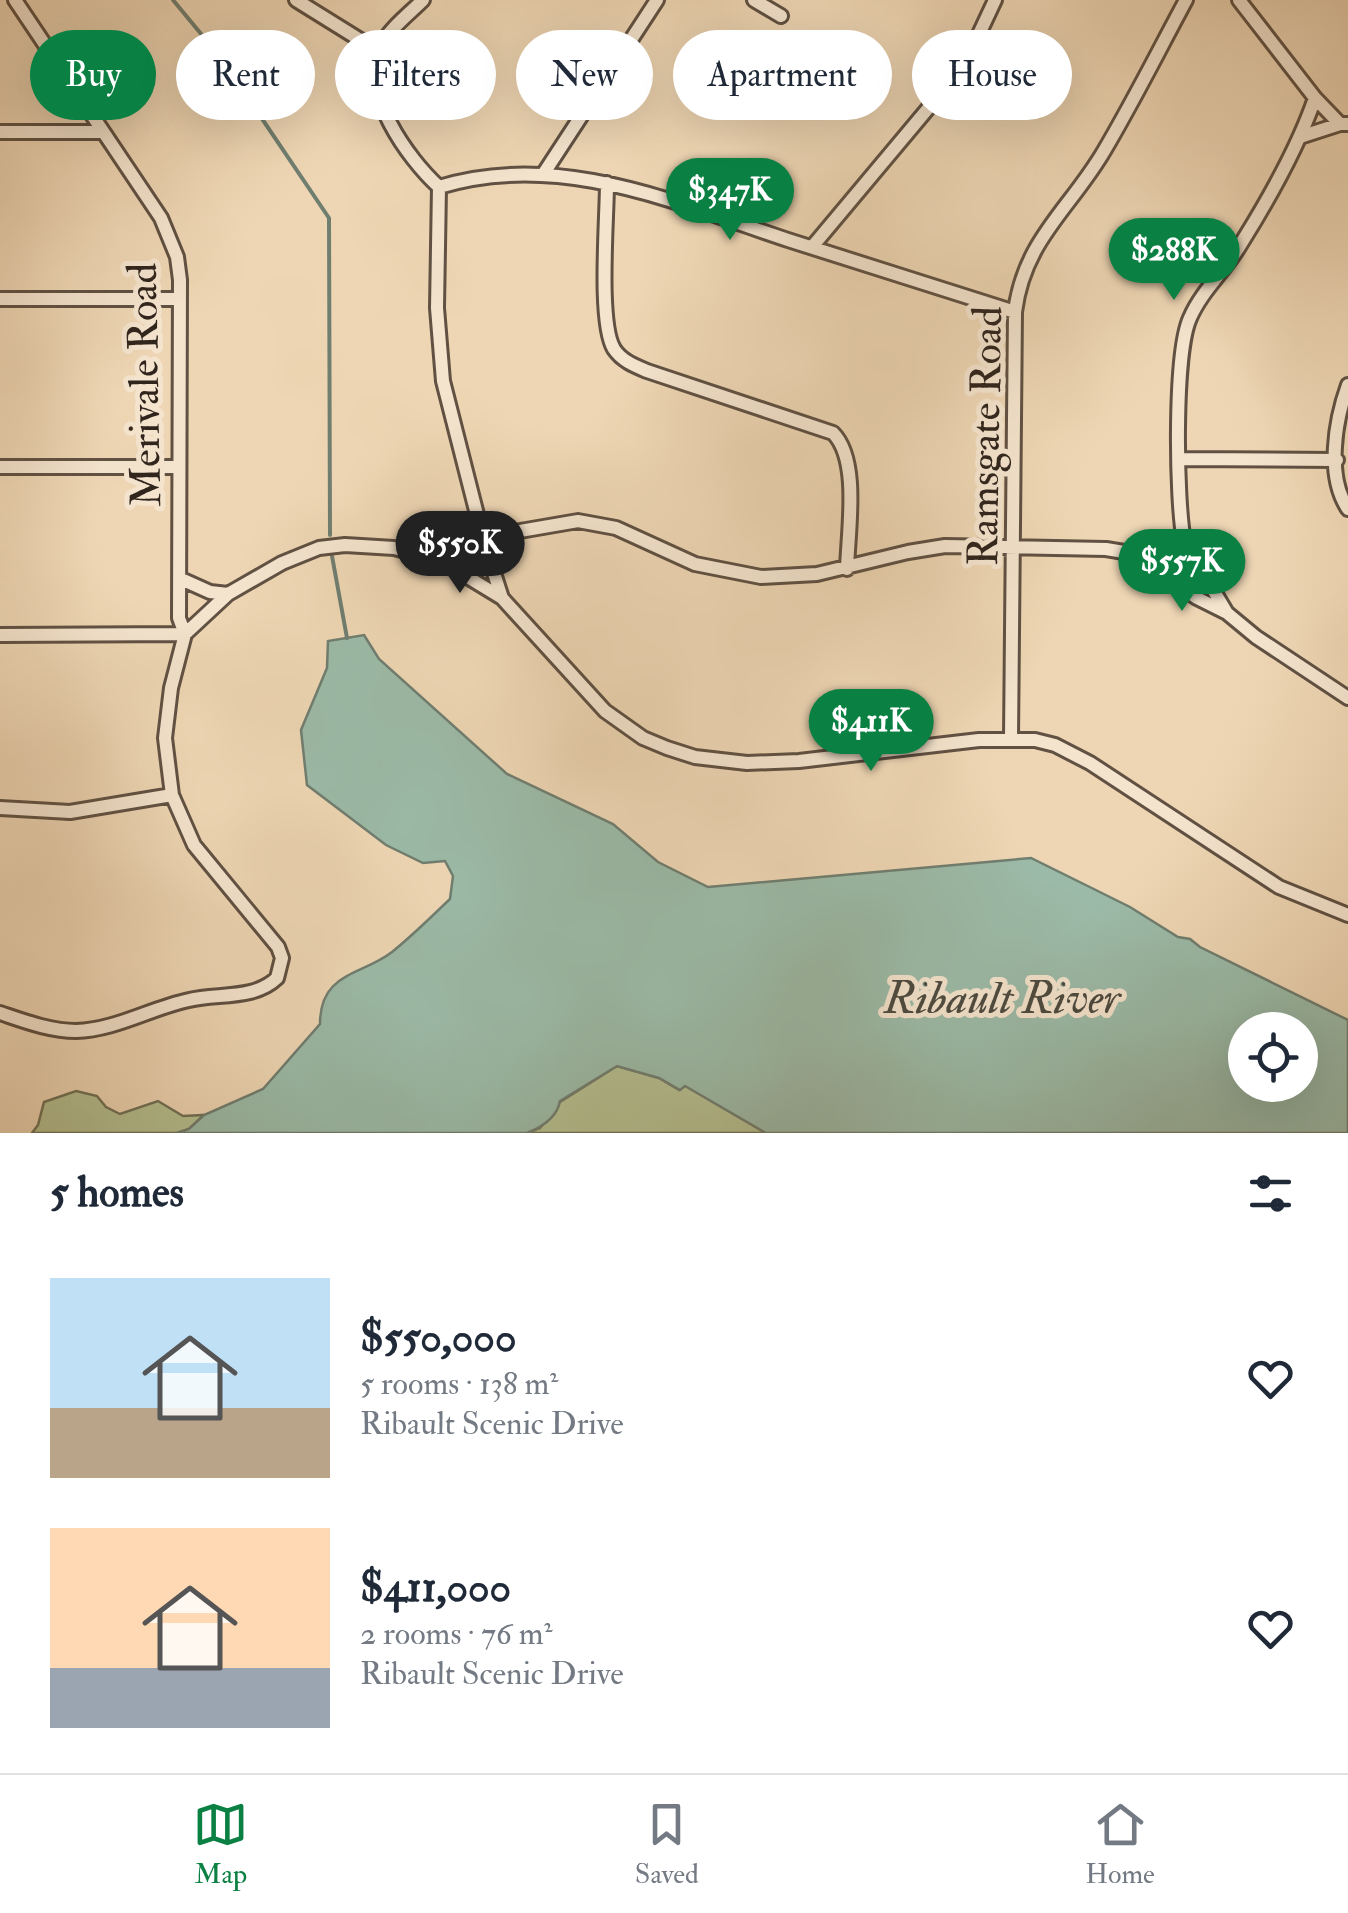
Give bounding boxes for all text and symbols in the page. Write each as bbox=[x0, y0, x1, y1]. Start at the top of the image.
chip: Buy bbox=[30, 30, 156, 120]
chip: Rent bbox=[176, 30, 315, 120]
chip: Filters bbox=[335, 30, 496, 120]
chip: New bbox=[516, 30, 653, 120]
chip: Apartment bbox=[673, 30, 892, 120]
chip: House bbox=[912, 30, 1072, 120]
pin: $347K bbox=[660, 158, 800, 243]
text: $347K bbox=[688, 170, 772, 210]
pin: $288K bbox=[1104, 218, 1244, 303]
text: $288K bbox=[1131, 230, 1217, 270]
street label: Merivale Road bbox=[117, 262, 173, 507]
street label: Ramsgate Road bbox=[958, 305, 1014, 567]
pin: $550K bbox=[390, 511, 530, 596]
text: $550K bbox=[418, 523, 502, 563]
pin: $557K bbox=[1112, 529, 1252, 614]
text: $557K bbox=[1140, 541, 1224, 581]
pin: $411K bbox=[801, 689, 941, 774]
text: $411K bbox=[831, 701, 911, 741]
water label: Ribault River bbox=[883, 971, 1122, 1027]
map controls bbox=[1228, 1012, 1318, 1102]
button: locate bbox=[1228, 1012, 1318, 1102]
icon: filters bbox=[1243, 1166, 1298, 1221]
text: 5 homes bbox=[50, 1167, 184, 1219]
text: $550,000 bbox=[360, 1312, 516, 1364]
icon: home bbox=[130, 1318, 250, 1438]
icon: heart bbox=[1243, 1351, 1298, 1406]
text: 5 rooms · 138 m² bbox=[360, 1364, 558, 1404]
text: Ribault Scenic Drive bbox=[360, 1404, 624, 1444]
text: $411,000 bbox=[360, 1562, 511, 1614]
icon: home bbox=[130, 1568, 250, 1688]
icon: heart bbox=[1243, 1601, 1298, 1656]
text: 2 rooms · 76 m² bbox=[360, 1614, 553, 1654]
text: Ribault Scenic Drive bbox=[360, 1654, 624, 1694]
tab: Map bbox=[193, 1797, 248, 1892]
tab: Saved bbox=[635, 1797, 699, 1892]
tab: Home bbox=[1085, 1797, 1155, 1892]

